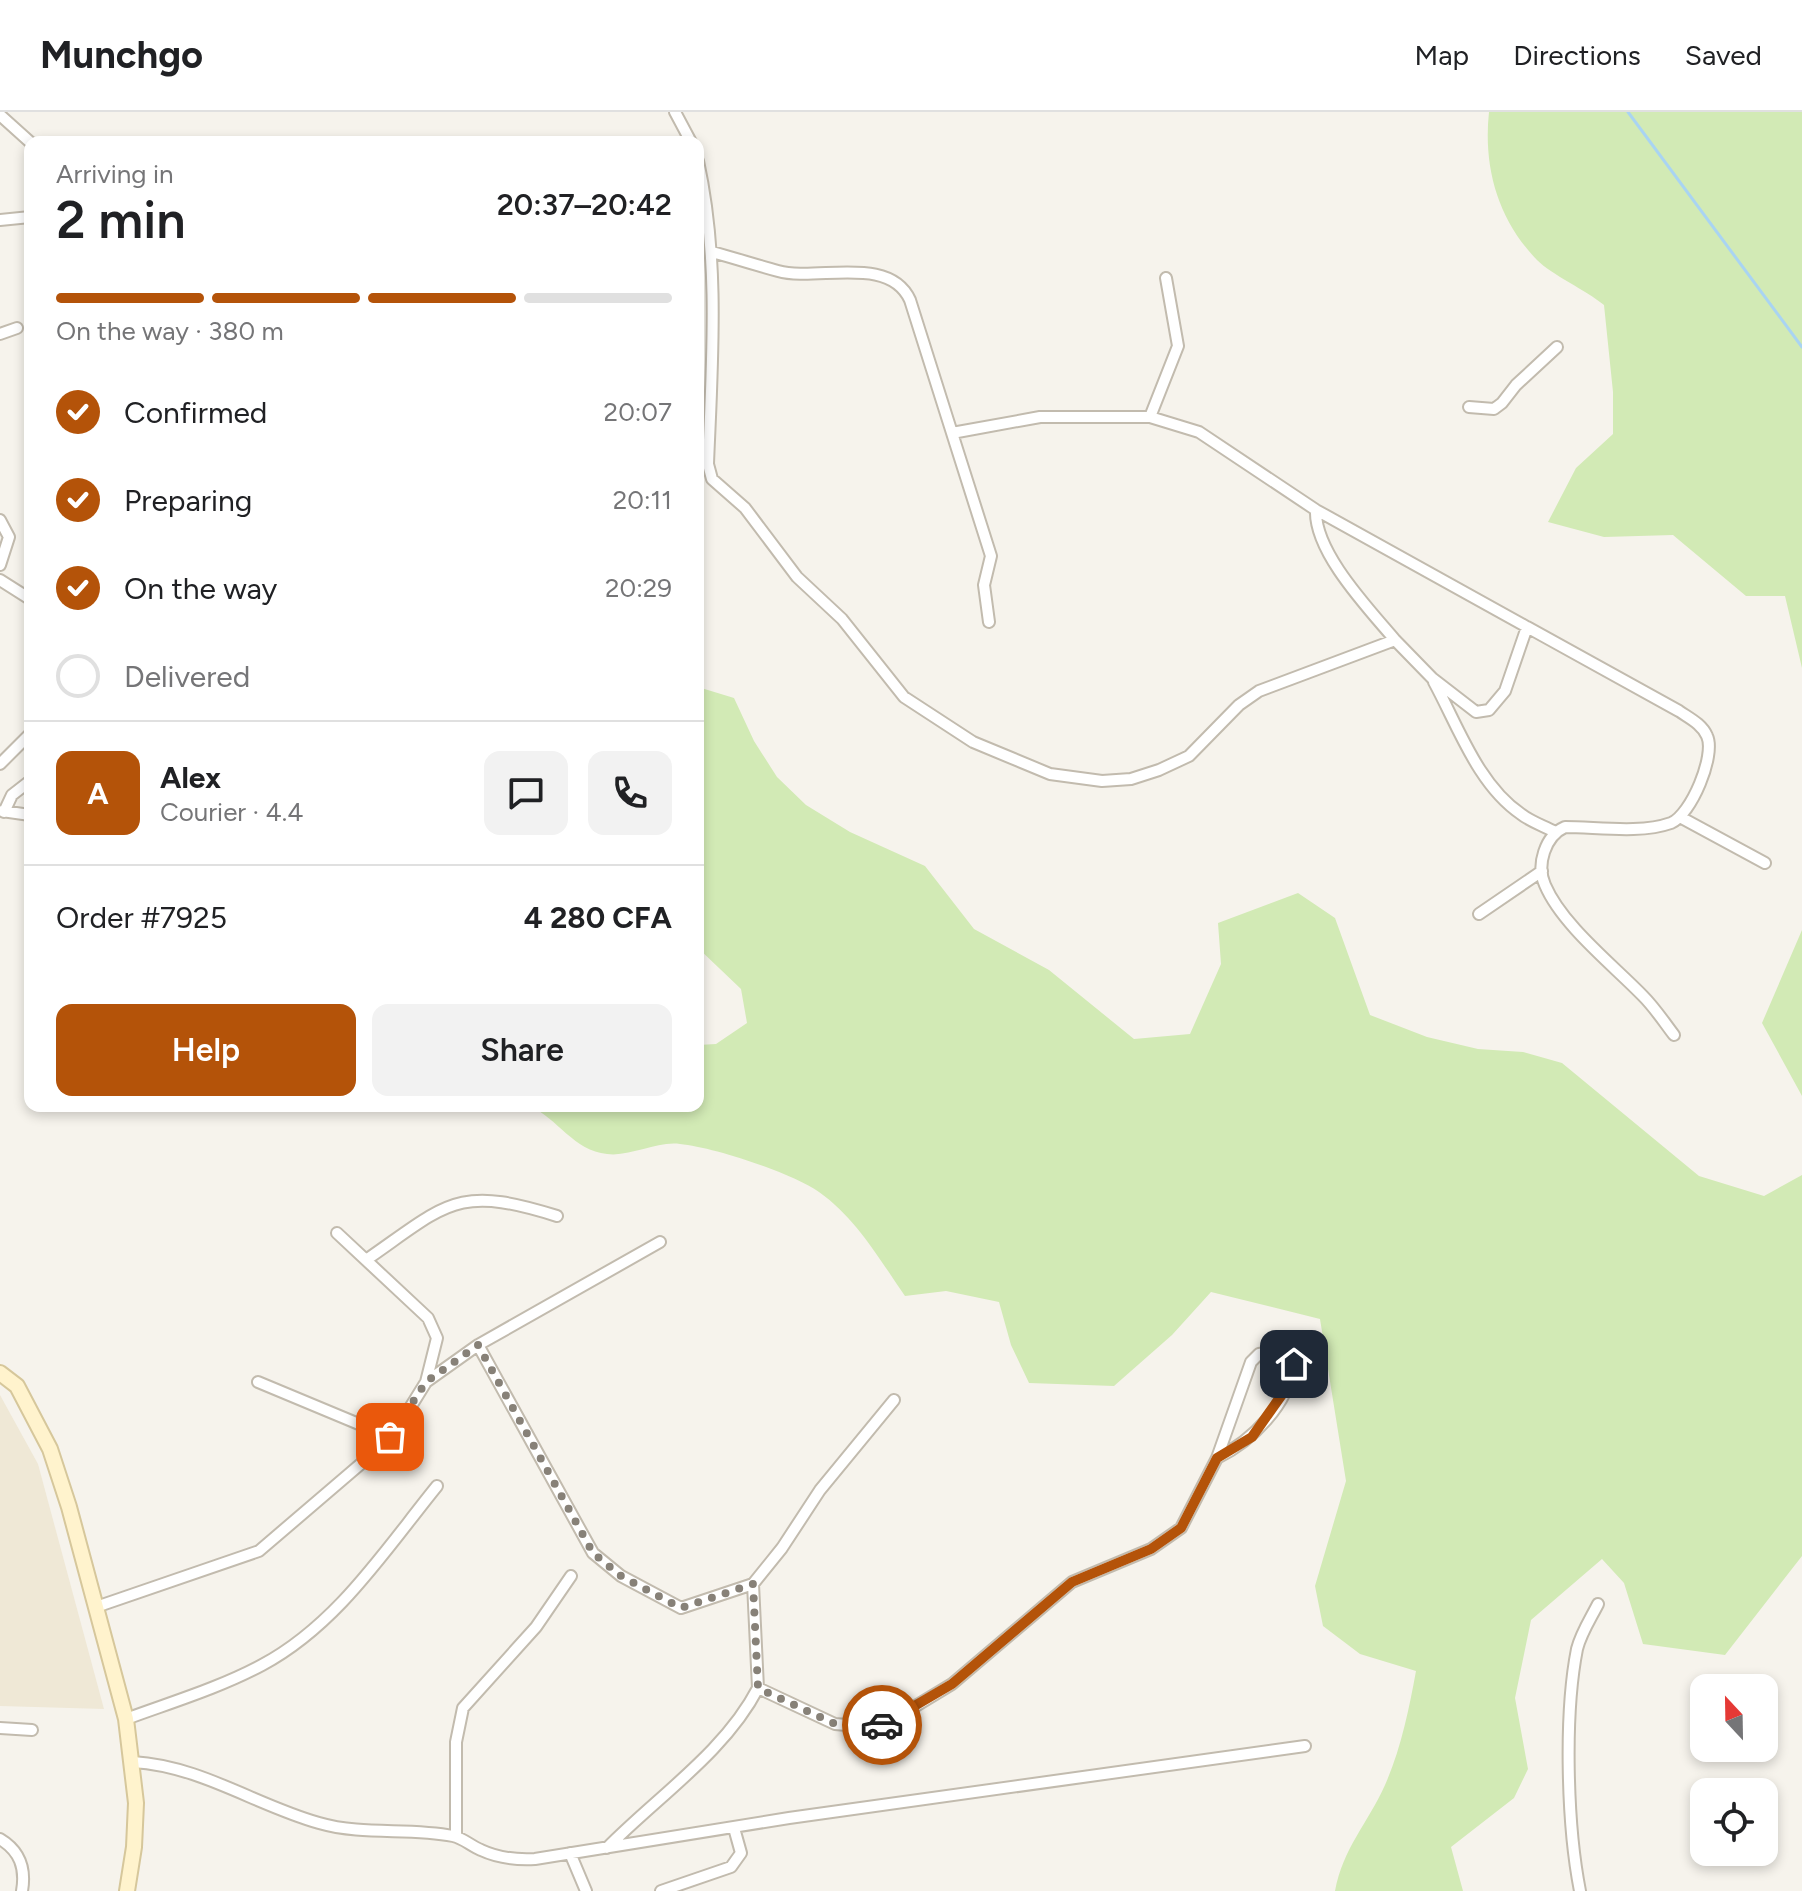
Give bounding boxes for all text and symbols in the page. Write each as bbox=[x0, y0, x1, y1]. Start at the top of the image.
text: Munchgo bbox=[40, 32, 203, 78]
text: Map bbox=[1415, 38, 1469, 72]
text: Directions bbox=[1513, 38, 1641, 72]
text: Saved bbox=[1685, 38, 1762, 72]
text: Arriving in bbox=[56, 158, 174, 190]
text: 20:37–20:42 bbox=[497, 186, 672, 223]
text: 2 min bbox=[56, 189, 185, 251]
text: On the way · 380 m bbox=[56, 315, 284, 347]
icon: check bbox=[56, 390, 100, 434]
text: Confirmed bbox=[124, 394, 267, 431]
text: 20:07 bbox=[604, 396, 672, 428]
icon: check bbox=[56, 478, 100, 522]
text: Preparing bbox=[124, 482, 252, 519]
text: 20:11 bbox=[613, 484, 672, 516]
icon: check bbox=[56, 566, 100, 610]
text: On the way bbox=[124, 570, 277, 607]
text: 20:29 bbox=[605, 572, 672, 604]
text: Delivered bbox=[124, 658, 250, 695]
button: chat bbox=[484, 751, 568, 835]
button: phone bbox=[588, 751, 672, 835]
text: Alex bbox=[160, 759, 221, 796]
text: A bbox=[87, 775, 109, 812]
text: Courier · 4.4 bbox=[160, 796, 303, 828]
text: Order #7925 bbox=[56, 899, 227, 936]
text: 4 280 CFA bbox=[524, 899, 672, 936]
button: Help bbox=[56, 1004, 356, 1096]
button: Share bbox=[372, 1004, 672, 1096]
pin bbox=[1260, 1330, 1328, 1398]
icon: home bbox=[1272, 1342, 1316, 1386]
pin bbox=[356, 1403, 424, 1471]
icon: bag bbox=[368, 1415, 412, 1459]
north arrow bbox=[1690, 1674, 1778, 1762]
map controls bbox=[1690, 1674, 1778, 1866]
courier bbox=[842, 1685, 922, 1765]
icon: car bbox=[860, 1703, 904, 1747]
button: locate bbox=[1690, 1778, 1778, 1866]

